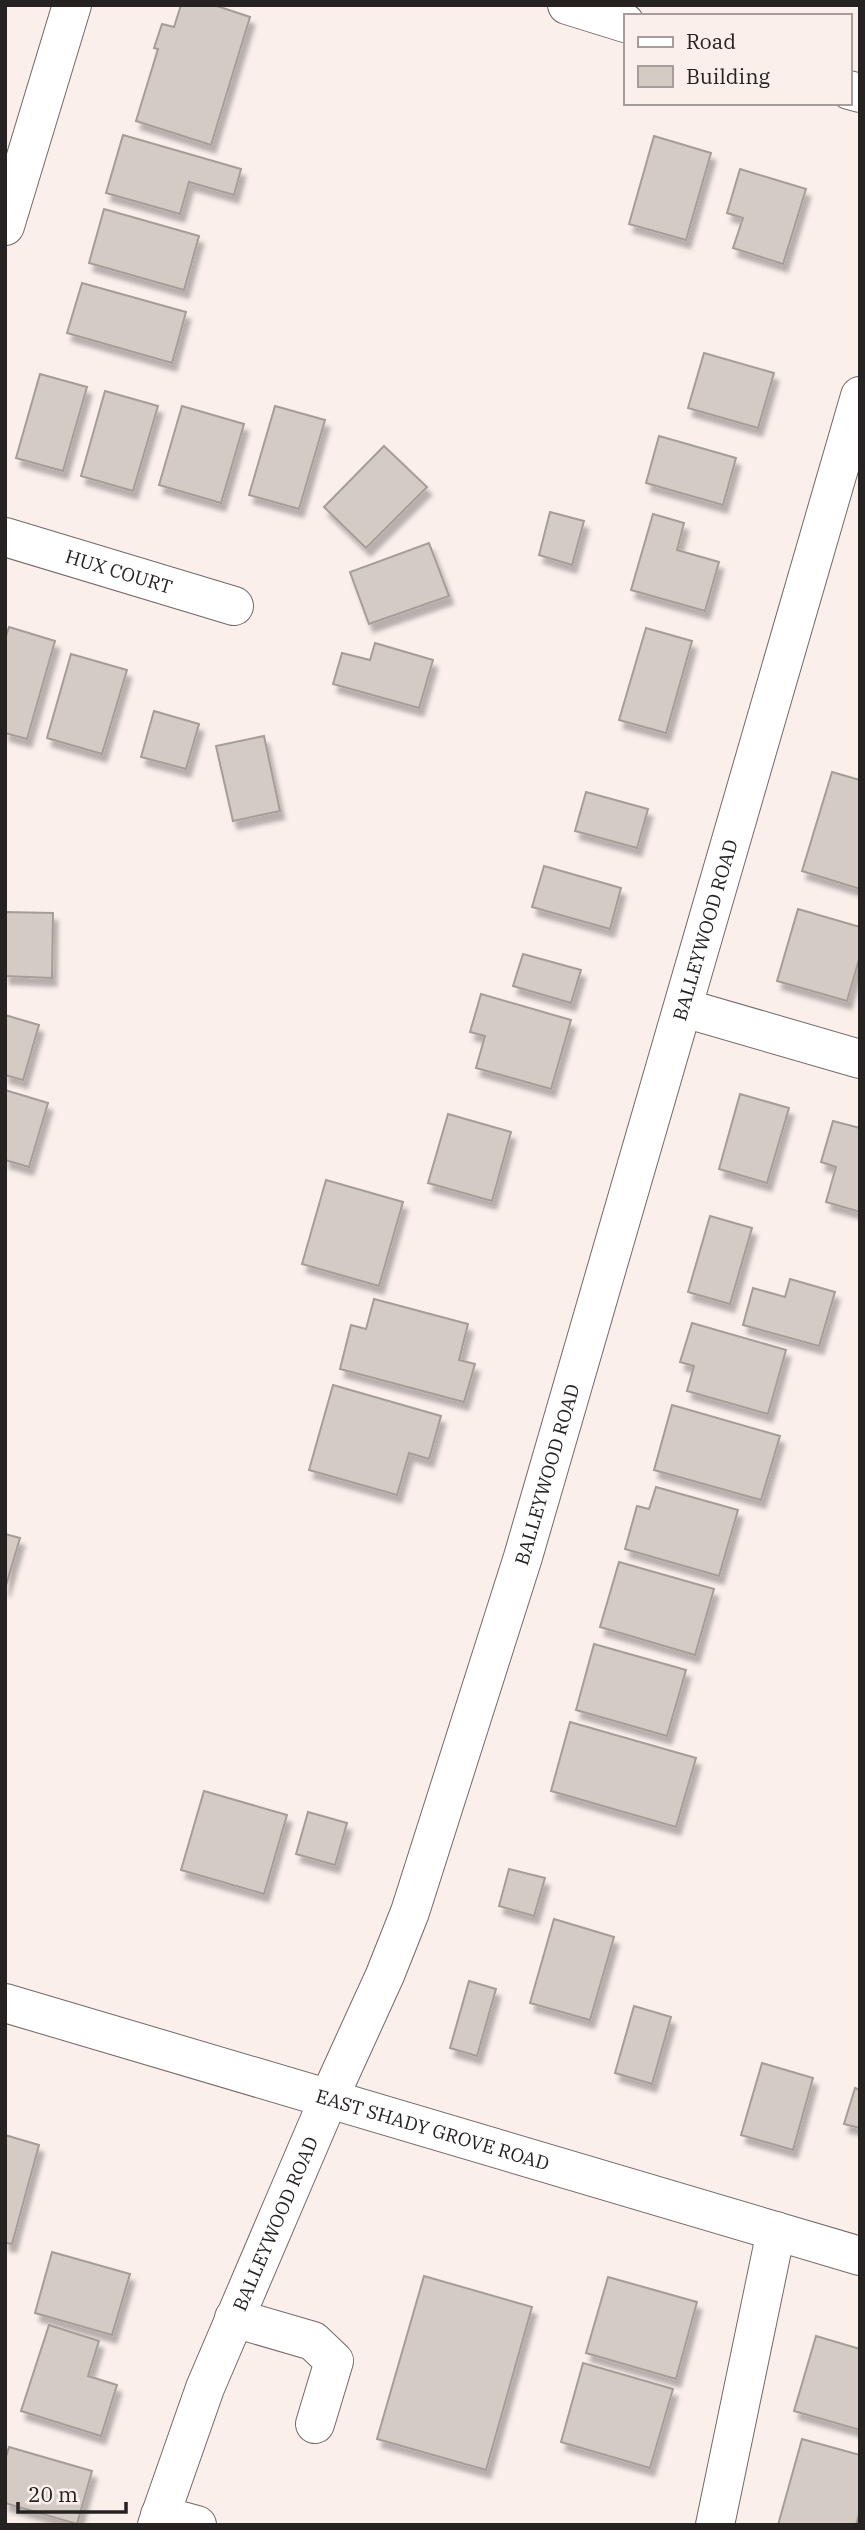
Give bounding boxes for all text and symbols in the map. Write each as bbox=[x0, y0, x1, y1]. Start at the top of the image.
legend bbox=[624, 14, 851, 105]
text: Road bbox=[686, 27, 736, 55]
text: Building bbox=[686, 62, 771, 90]
street label: HUX COURT bbox=[63, 544, 175, 599]
street label: BALLEYWOOD ROAD bbox=[667, 837, 743, 1023]
street label: BALLEYWOOD ROAD bbox=[509, 1381, 585, 1568]
street label: EAST SHADY GROVE ROAD bbox=[313, 2084, 552, 2175]
street label: BALLEYWOOD ROAD bbox=[227, 2133, 323, 2315]
scale bar bbox=[18, 2470, 126, 2514]
text: 20 m bbox=[28, 2480, 78, 2508]

